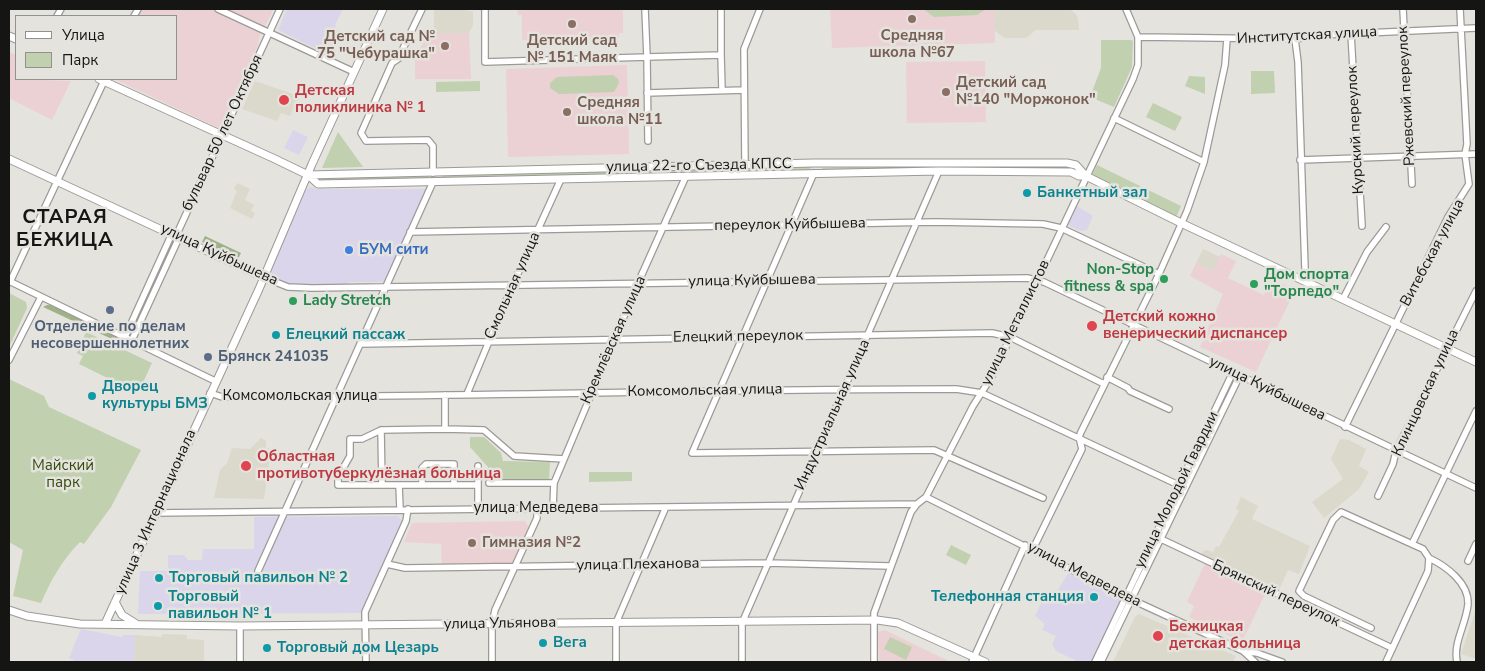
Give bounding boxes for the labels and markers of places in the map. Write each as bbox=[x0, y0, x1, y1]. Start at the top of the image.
marker: Средняя школа №67 bbox=[906, 13, 918, 25]
marker: Детский сад № 151 Маяк bbox=[566, 18, 578, 30]
place label: Средняя школа №67 bbox=[869, 27, 955, 62]
place label: Детский сад № 75 "Чебурашка" bbox=[317, 28, 435, 63]
place label: Детский сад № 151 Маяк bbox=[527, 32, 617, 67]
marker: Детский сад № 75 "Чебурашка" bbox=[439, 40, 451, 52]
place label: Детский сад №140 "Моржонок" bbox=[956, 74, 1096, 109]
place label: Детская поликлиника № 1 bbox=[295, 82, 426, 117]
marker: Детский сад №140 "Моржонок" bbox=[940, 86, 952, 98]
marker: Детская поликлиника № 1 bbox=[277, 93, 291, 107]
place label: Средняя школа №11 bbox=[577, 94, 663, 129]
marker: Средняя школа №11 bbox=[561, 106, 573, 118]
place label: Банкетный зал bbox=[1037, 184, 1147, 202]
marker: Банкетный зал bbox=[1021, 187, 1033, 199]
place label: БУМ сити bbox=[359, 241, 429, 259]
marker: БУМ сити bbox=[343, 244, 355, 256]
place label: Non-Stop fitness & spa bbox=[1064, 261, 1154, 296]
place label: Дом спорта "Торпедо" bbox=[1264, 266, 1349, 301]
marker: Non-Stop fitness & spa bbox=[1158, 273, 1170, 285]
marker: Дом спорта "Торпедо" bbox=[1248, 278, 1260, 290]
place label: Lady Stretch bbox=[303, 292, 391, 310]
marker: Lady Stretch bbox=[287, 295, 299, 307]
marker: Отделение по делам несовершеннолетних bbox=[104, 304, 116, 316]
place label: Детский кожно венерический диспансер bbox=[1103, 308, 1287, 343]
place label: Отделение по делам несовершеннолетних bbox=[31, 318, 189, 353]
marker: Детский кожно венерический диспансер bbox=[1085, 319, 1099, 333]
place label: Елецкий пассаж bbox=[286, 326, 405, 344]
marker: Елецкий пассаж bbox=[270, 329, 282, 341]
place label: Брянск 241035 bbox=[218, 348, 329, 366]
marker: Брянск 241035 bbox=[202, 351, 214, 363]
place label: Дворец культуры БМЗ bbox=[102, 378, 208, 413]
marker: Дворец культуры БМЗ bbox=[86, 390, 98, 402]
place label: Областная противотуберкулёзная больница bbox=[257, 448, 501, 483]
marker: Областная противотуберкулёзная больница bbox=[239, 459, 253, 473]
place label: Гимназия №2 bbox=[482, 534, 581, 552]
marker: Гимназия №2 bbox=[466, 537, 478, 549]
place label: Торговый павильон № 2 bbox=[169, 569, 348, 587]
marker: Торговый павильон № 2 bbox=[153, 572, 165, 584]
place label: Торговый павильон № 1 bbox=[168, 588, 272, 623]
place label: Телефонная станция bbox=[931, 588, 1084, 606]
marker: Телефонная станция bbox=[1088, 591, 1100, 603]
marker: Торговый павильон № 1 bbox=[152, 600, 164, 612]
place label: Бежицкая детская больница bbox=[1169, 618, 1301, 653]
marker: Бежицкая детская больница bbox=[1151, 629, 1165, 643]
place label: Вега bbox=[553, 634, 587, 652]
marker: Вега bbox=[537, 637, 549, 649]
place label: Торговый дом Цезарь bbox=[277, 639, 439, 657]
marker: Торговый дом Цезарь bbox=[261, 642, 273, 654]

